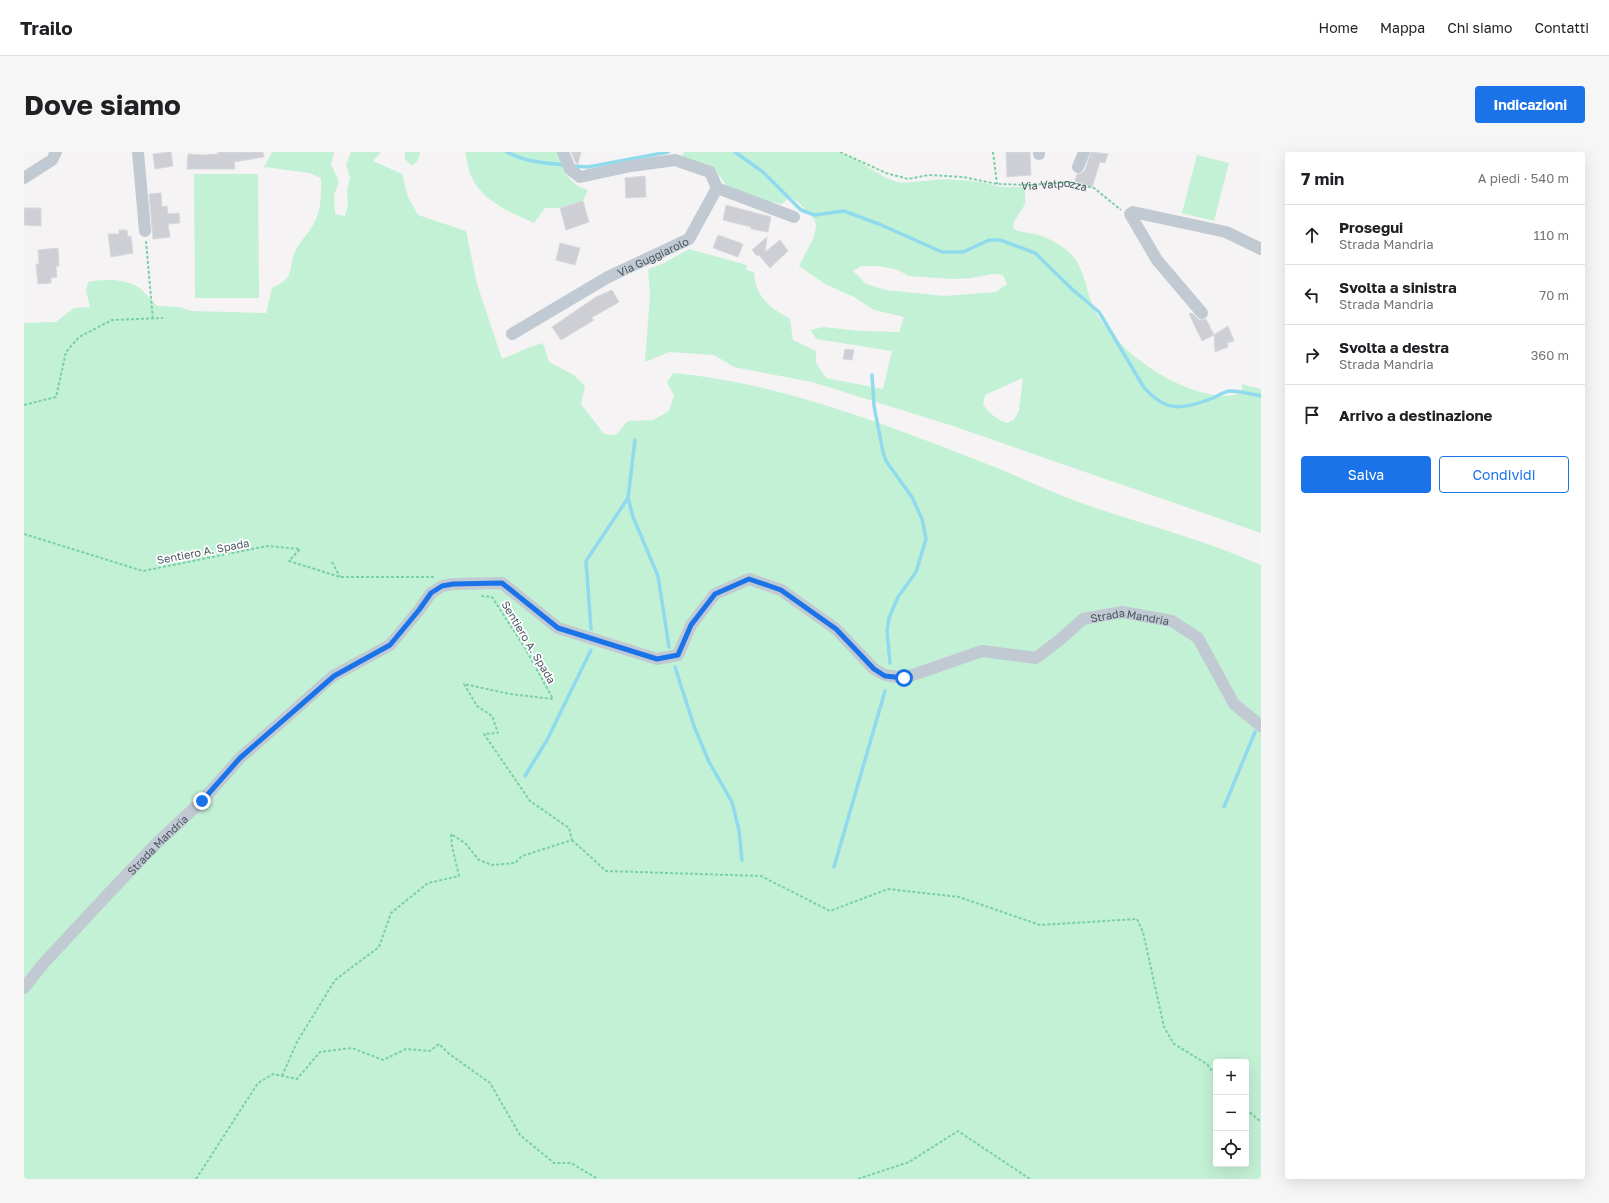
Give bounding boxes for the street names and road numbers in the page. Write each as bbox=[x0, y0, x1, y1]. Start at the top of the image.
street label: Via Valpozza bbox=[1021, 175, 1089, 193]
street label: Via Guggiarolo bbox=[615, 234, 691, 278]
street label: Sentiero A. Spada bbox=[156, 536, 250, 566]
street label: Sentiero A. Spada bbox=[499, 598, 559, 686]
street label: Strada Mandria bbox=[1089, 605, 1170, 627]
street label: Strada Mandria bbox=[124, 812, 190, 877]

